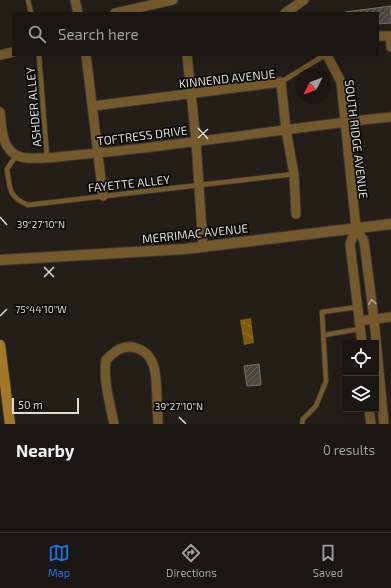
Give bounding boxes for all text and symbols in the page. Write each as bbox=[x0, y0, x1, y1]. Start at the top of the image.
search box bbox=[12, 12, 379, 56]
icon: search bbox=[26, 23, 48, 45]
text: Search here bbox=[58, 25, 139, 43]
street label: ASHDER ALLEY bbox=[23, 66, 43, 147]
street label: KINNEND AVENUE bbox=[178, 66, 276, 90]
north arrow bbox=[295, 68, 331, 104]
street label: SOUTH RIDGE AVENUE bbox=[343, 79, 371, 200]
street label: TOFTRESS DRIVE bbox=[96, 122, 188, 147]
street label: FAYETTE ALLEY bbox=[87, 172, 171, 194]
text: 39°27'10"N bbox=[17, 218, 65, 230]
street label: MERRIMAC AVENUE bbox=[141, 220, 249, 246]
one-way arrow bbox=[368, 299, 377, 305]
text: 75°44'10"W bbox=[15, 303, 67, 315]
map controls bbox=[343, 340, 379, 412]
button: locate bbox=[343, 340, 379, 376]
button: layers bbox=[343, 376, 379, 412]
scale bar bbox=[12, 396, 79, 415]
text: 50 m bbox=[18, 398, 43, 411]
text: 39°27'10"N bbox=[155, 400, 203, 412]
text: Nearby bbox=[16, 440, 74, 460]
text: 0 results bbox=[323, 442, 375, 458]
tab: Map bbox=[48, 542, 70, 579]
tab: Directions bbox=[166, 542, 217, 579]
tab: Saved bbox=[313, 542, 343, 579]

